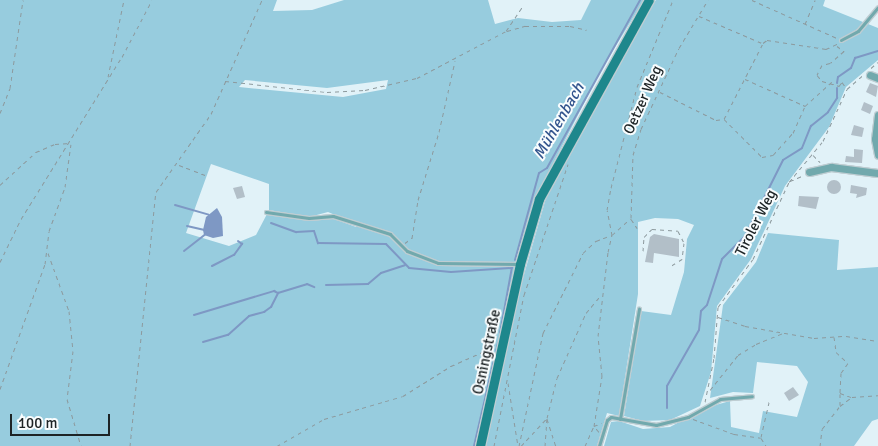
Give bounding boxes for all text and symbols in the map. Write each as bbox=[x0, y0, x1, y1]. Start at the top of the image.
street label: Oetzer Weg bbox=[620, 63, 666, 137]
water label: Mühlenbach bbox=[530, 80, 588, 162]
street label: Tiroler Weg bbox=[731, 187, 781, 259]
street label: Osningstraße bbox=[469, 308, 505, 396]
scale bar bbox=[12, 404, 112, 436]
text: 100 m bbox=[18, 414, 58, 432]

